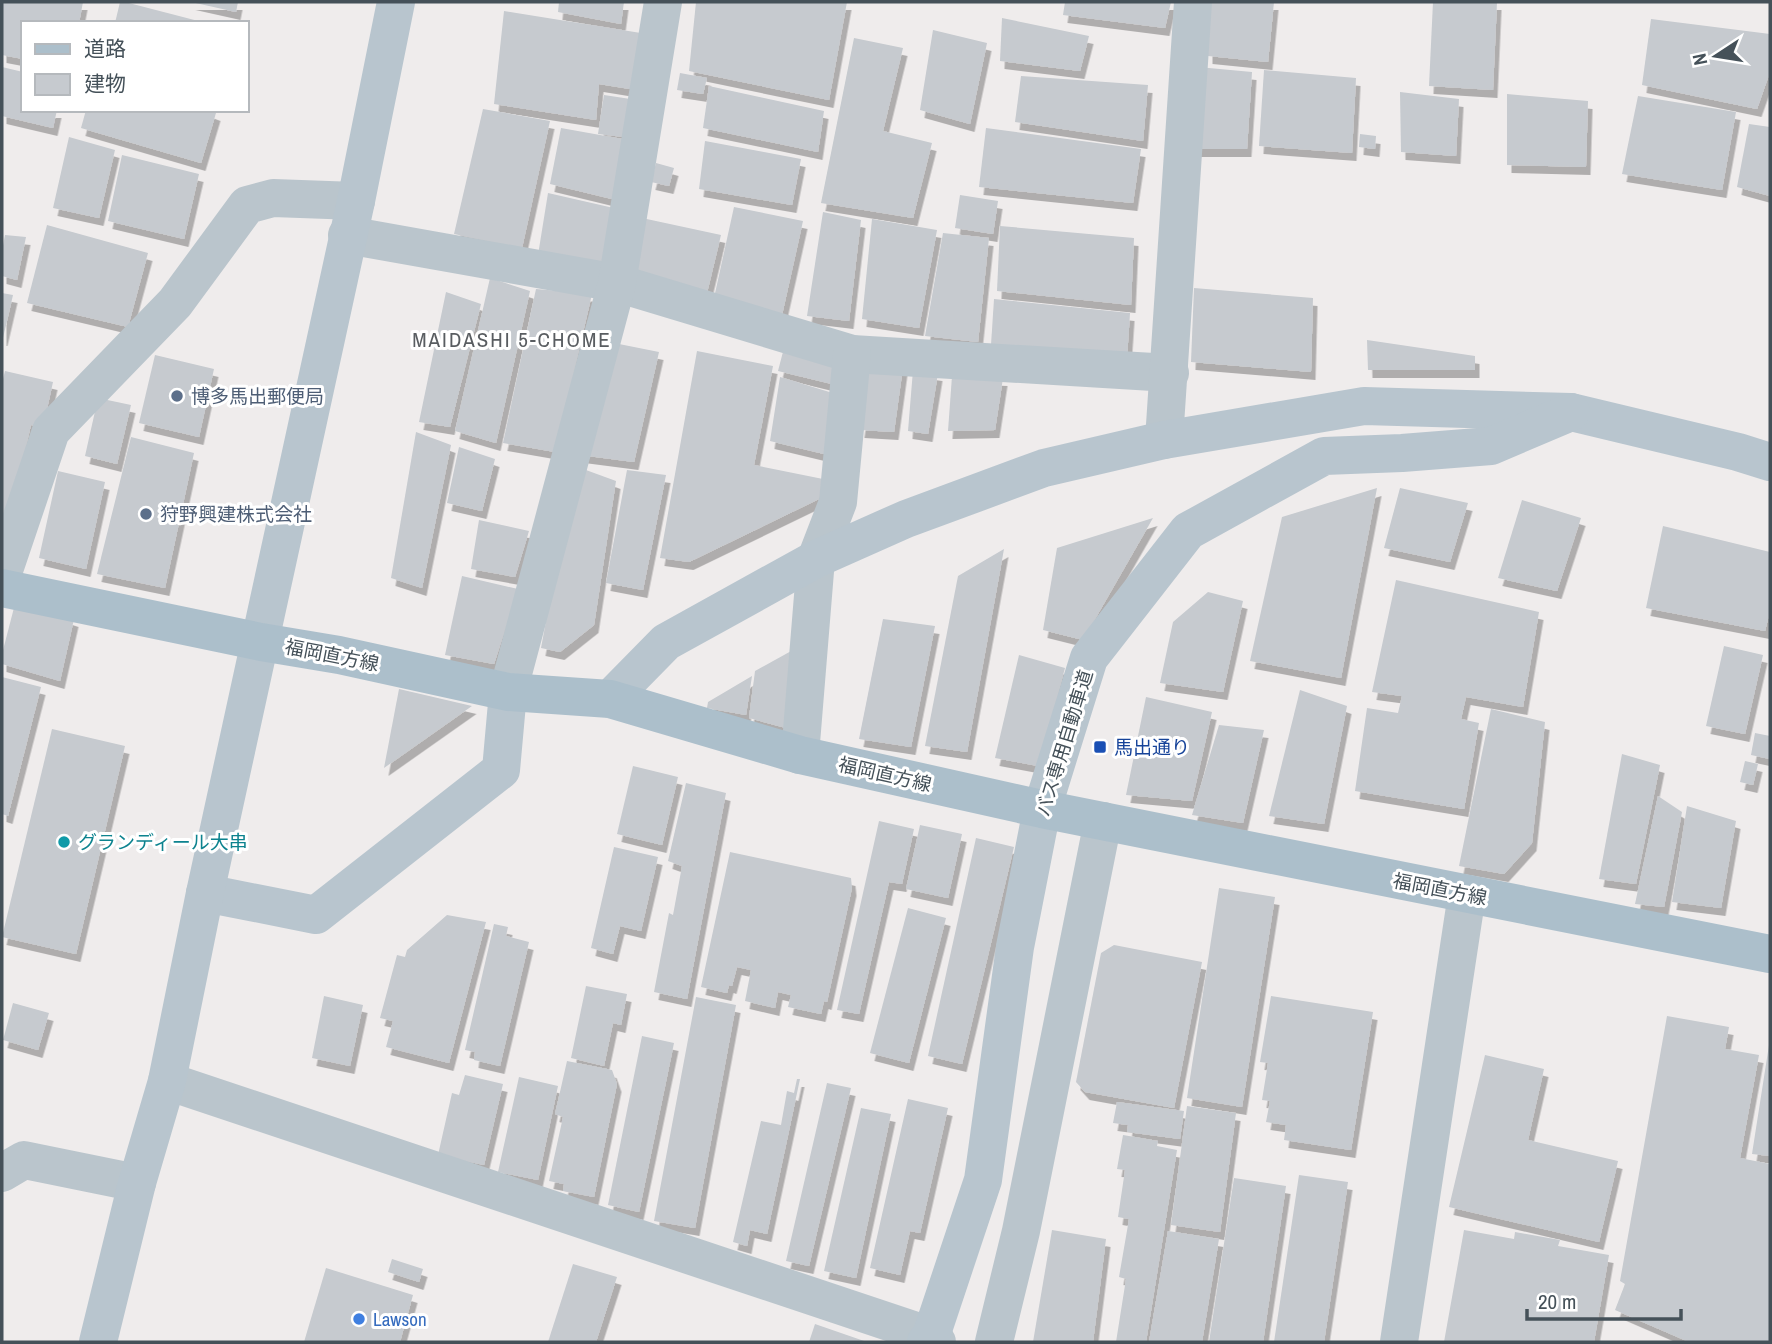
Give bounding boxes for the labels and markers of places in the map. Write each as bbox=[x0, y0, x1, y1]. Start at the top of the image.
place label: 博多馬出郵便局 bbox=[191, 383, 324, 409]
marker: 博多馬出郵便局 bbox=[169, 388, 185, 404]
place label: 狩野興建株式会社 bbox=[160, 501, 312, 527]
marker: 狩野興建株式会社 bbox=[138, 506, 154, 522]
place label: 馬出通り bbox=[1114, 734, 1190, 760]
marker: 馬出通り bbox=[1092, 739, 1108, 755]
place label: グランディール大串 bbox=[78, 829, 248, 855]
marker: グランディール大串 bbox=[56, 834, 72, 850]
place label: Lawson bbox=[373, 1306, 427, 1332]
marker: Lawson bbox=[351, 1311, 367, 1327]

